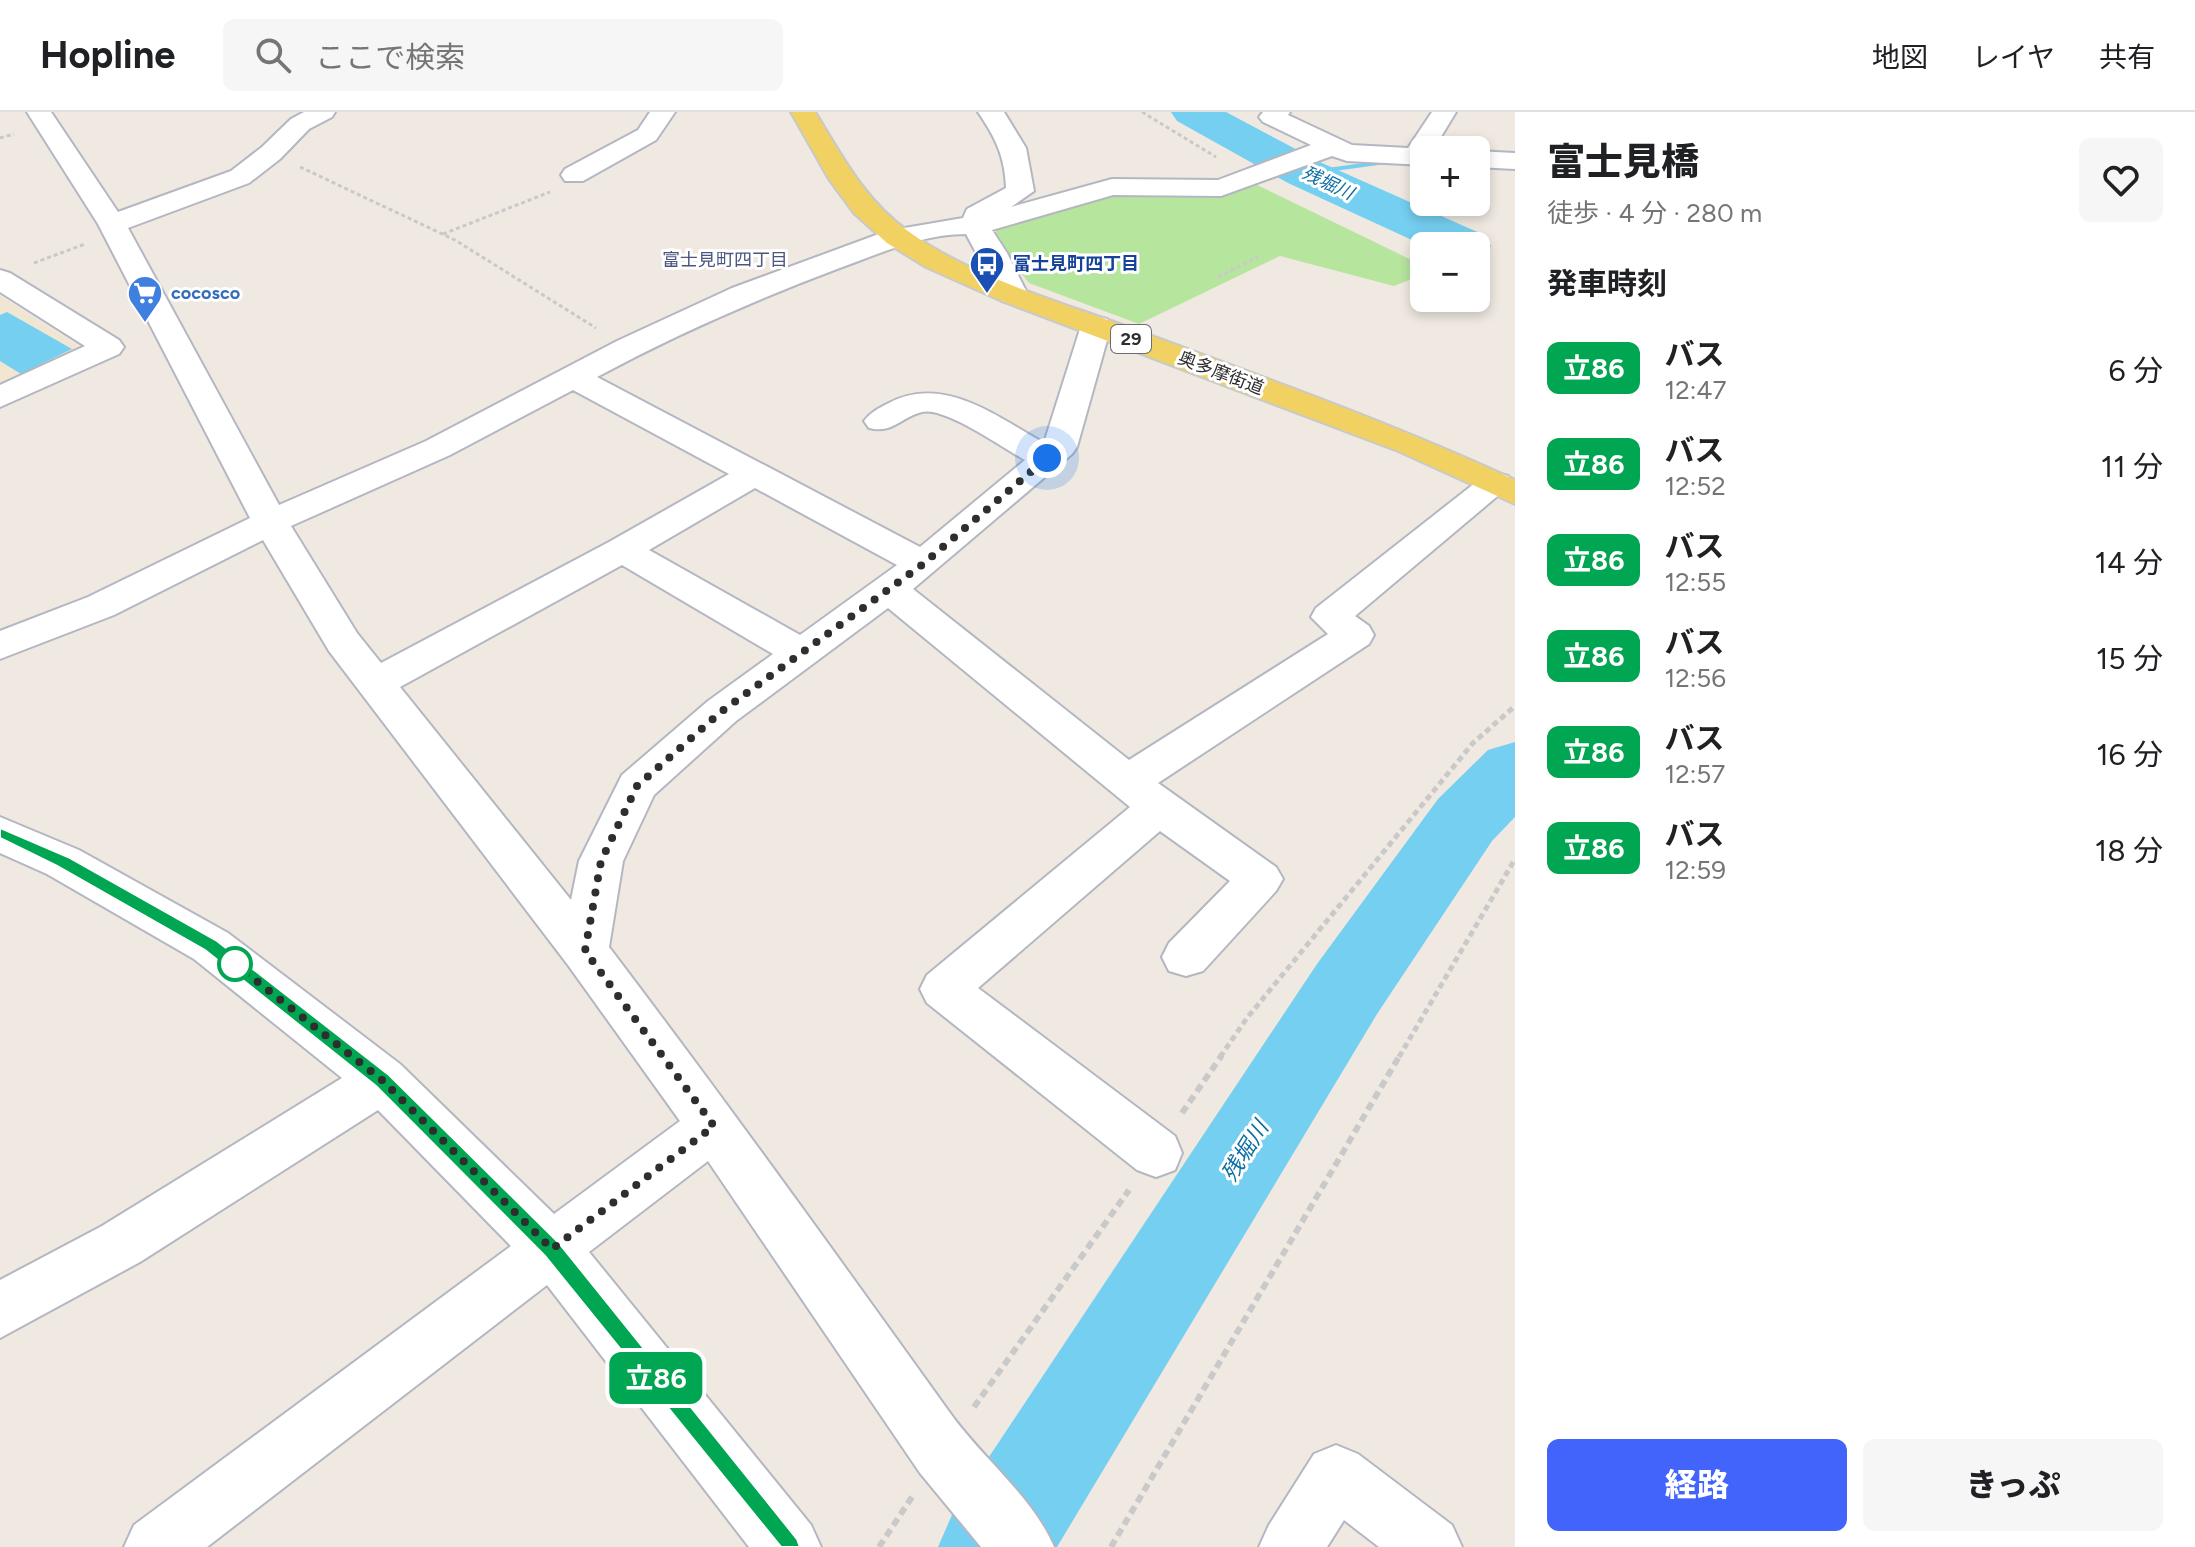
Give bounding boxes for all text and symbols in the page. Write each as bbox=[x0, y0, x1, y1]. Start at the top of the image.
search box bbox=[223, 19, 783, 91]
text: Hopline bbox=[40, 32, 175, 78]
icon: search bbox=[251, 33, 295, 77]
text: ここで検索 bbox=[315, 39, 465, 76]
text: 地図 bbox=[1872, 40, 1928, 74]
text: レイヤ bbox=[1972, 40, 2055, 74]
text: 共有 bbox=[2099, 40, 2155, 74]
map controls bbox=[1410, 136, 1490, 312]
button: + bbox=[1410, 136, 1490, 216]
button: heart bbox=[2079, 138, 2163, 222]
text: 富士見橋 bbox=[1547, 139, 1699, 185]
water label: 残堀川 bbox=[1299, 162, 1359, 205]
text: 徒歩 · 4 分 · 280 m bbox=[1547, 197, 1762, 229]
button: − bbox=[1410, 232, 1490, 312]
bus stop icon: 富士見町四丁目 bbox=[968, 245, 1006, 295]
district label: 富士見町四丁目 bbox=[662, 249, 788, 271]
place label: 富士見町四丁目 bbox=[1013, 253, 1139, 275]
text: 発車時刻 bbox=[1547, 265, 1667, 302]
supermarket icon: cocosco bbox=[126, 274, 164, 324]
place label: cocosco bbox=[171, 282, 240, 304]
road number: 29 bbox=[1111, 325, 1151, 353]
text: バス bbox=[1664, 336, 1724, 373]
street label: 奥多摩街道 bbox=[1175, 347, 1267, 399]
text: 立86 bbox=[1563, 351, 1624, 385]
text: 6 分 bbox=[2109, 352, 2163, 389]
text: 12:47 bbox=[1664, 374, 1726, 406]
text: バス bbox=[1664, 432, 1724, 469]
your location bbox=[1027, 438, 1067, 478]
text: 立86 bbox=[1563, 447, 1624, 481]
text: 11 分 bbox=[2101, 448, 2163, 485]
text: 12:52 bbox=[1664, 470, 1726, 502]
text: バス bbox=[1664, 528, 1724, 565]
text: 立86 bbox=[1563, 543, 1624, 577]
text: 14 分 bbox=[2095, 544, 2163, 581]
text: 12:55 bbox=[1664, 566, 1726, 598]
text: バス bbox=[1664, 624, 1724, 661]
text: 立86 bbox=[1563, 639, 1624, 673]
text: 15 分 bbox=[2096, 640, 2163, 677]
text: 12:56 bbox=[1664, 662, 1726, 694]
text: バス bbox=[1664, 720, 1724, 757]
text: 立86 bbox=[1563, 735, 1624, 769]
text: 16 分 bbox=[2096, 736, 2163, 773]
text: 12:57 bbox=[1664, 758, 1725, 790]
text: バス bbox=[1664, 816, 1724, 853]
text: 立86 bbox=[1563, 831, 1624, 865]
text: 18 分 bbox=[2095, 832, 2163, 869]
text: 12:59 bbox=[1664, 854, 1726, 886]
unlabelled marker bbox=[218, 947, 252, 981]
water label: 残堀川 bbox=[1216, 1114, 1275, 1186]
line badge: 立86 bbox=[610, 1352, 702, 1404]
text: 立86 bbox=[625, 1361, 687, 1395]
button: 経路 bbox=[1547, 1439, 1847, 1531]
button: きっぷ bbox=[1863, 1439, 2163, 1531]

